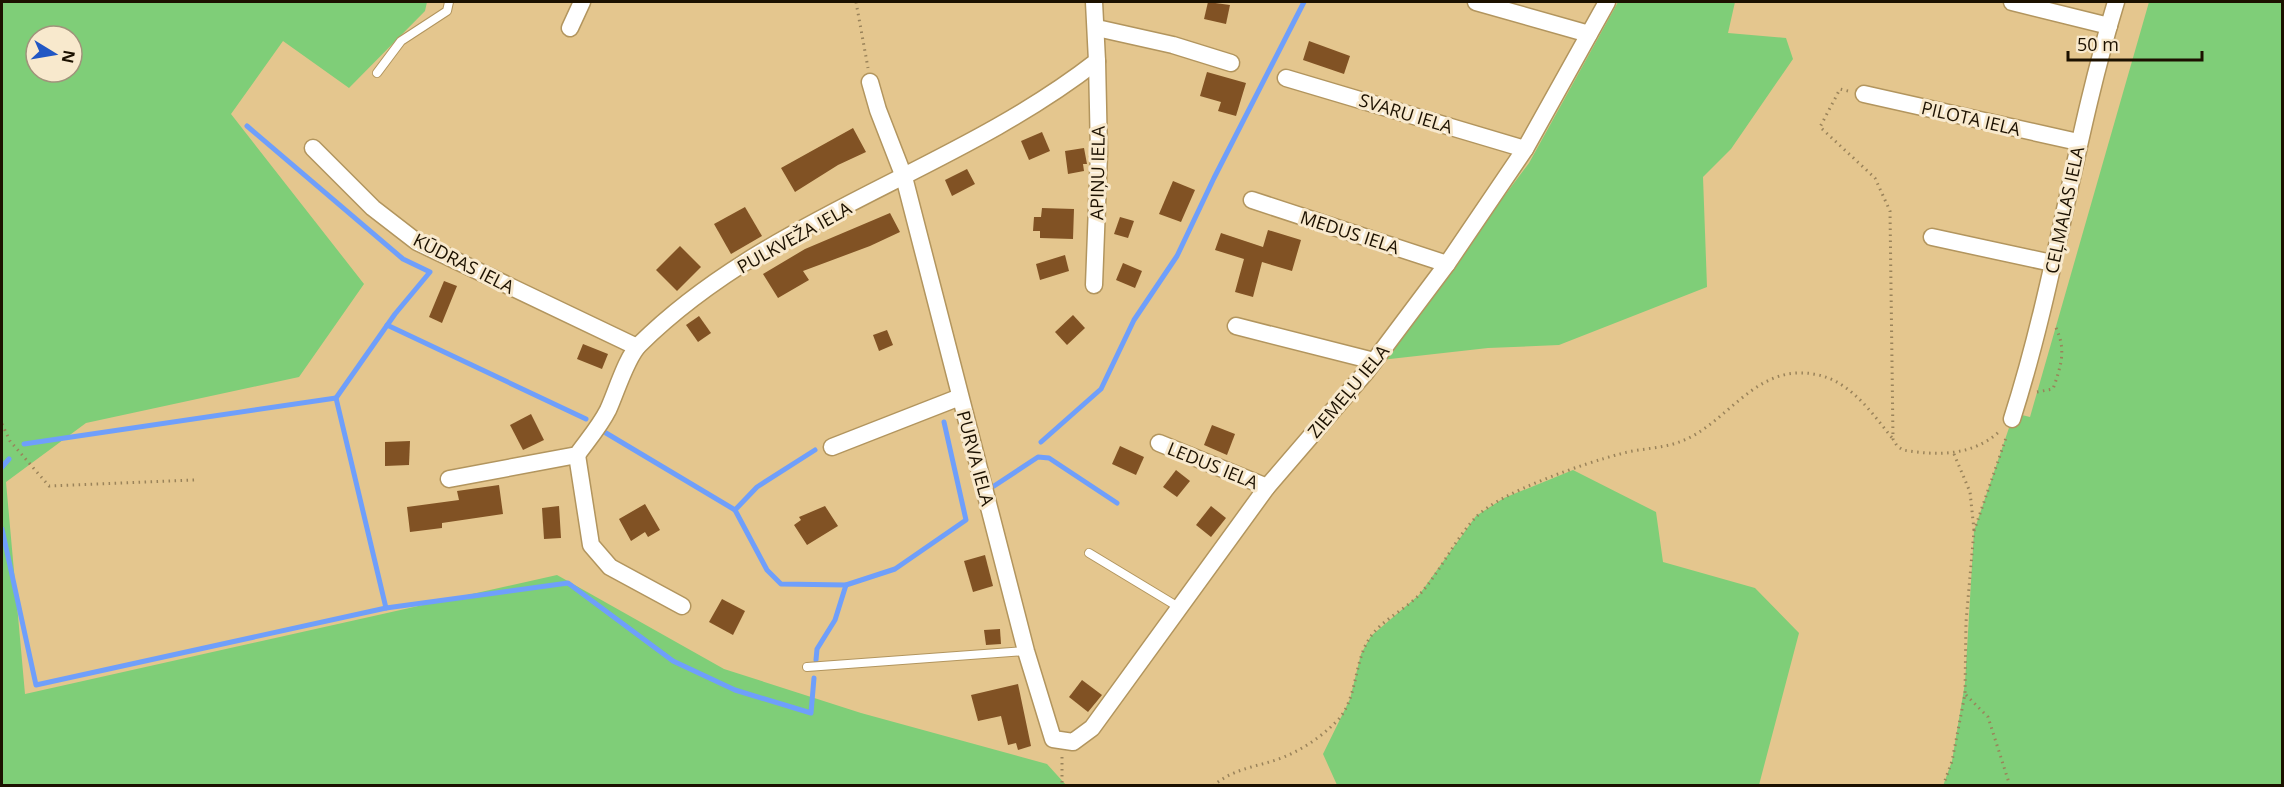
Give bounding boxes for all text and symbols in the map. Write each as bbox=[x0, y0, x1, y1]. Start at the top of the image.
north arrow bbox=[24, 24, 84, 84]
scale bar bbox=[2068, 24, 2202, 62]
text: 50 m bbox=[2077, 32, 2119, 56]
text: N bbox=[57, 48, 81, 65]
street label: SVARU IELA bbox=[1356, 87, 1456, 139]
street label: PILOTA IELA bbox=[1919, 95, 2024, 141]
street label: APIŅU IELA bbox=[1084, 125, 1110, 220]
street label: CEĻMALAS IELA bbox=[2039, 144, 2089, 276]
street label: PULKVEŽA IELA bbox=[733, 195, 856, 278]
street label: MEDUS IELA bbox=[1297, 205, 1403, 259]
street label: KŪDRAS IELA bbox=[410, 227, 519, 299]
street label: ZIEMEĻU IELA bbox=[1302, 339, 1394, 443]
street label: PURVA IELA bbox=[952, 408, 1000, 509]
street label: LEDUS IELA bbox=[1164, 436, 1263, 494]

